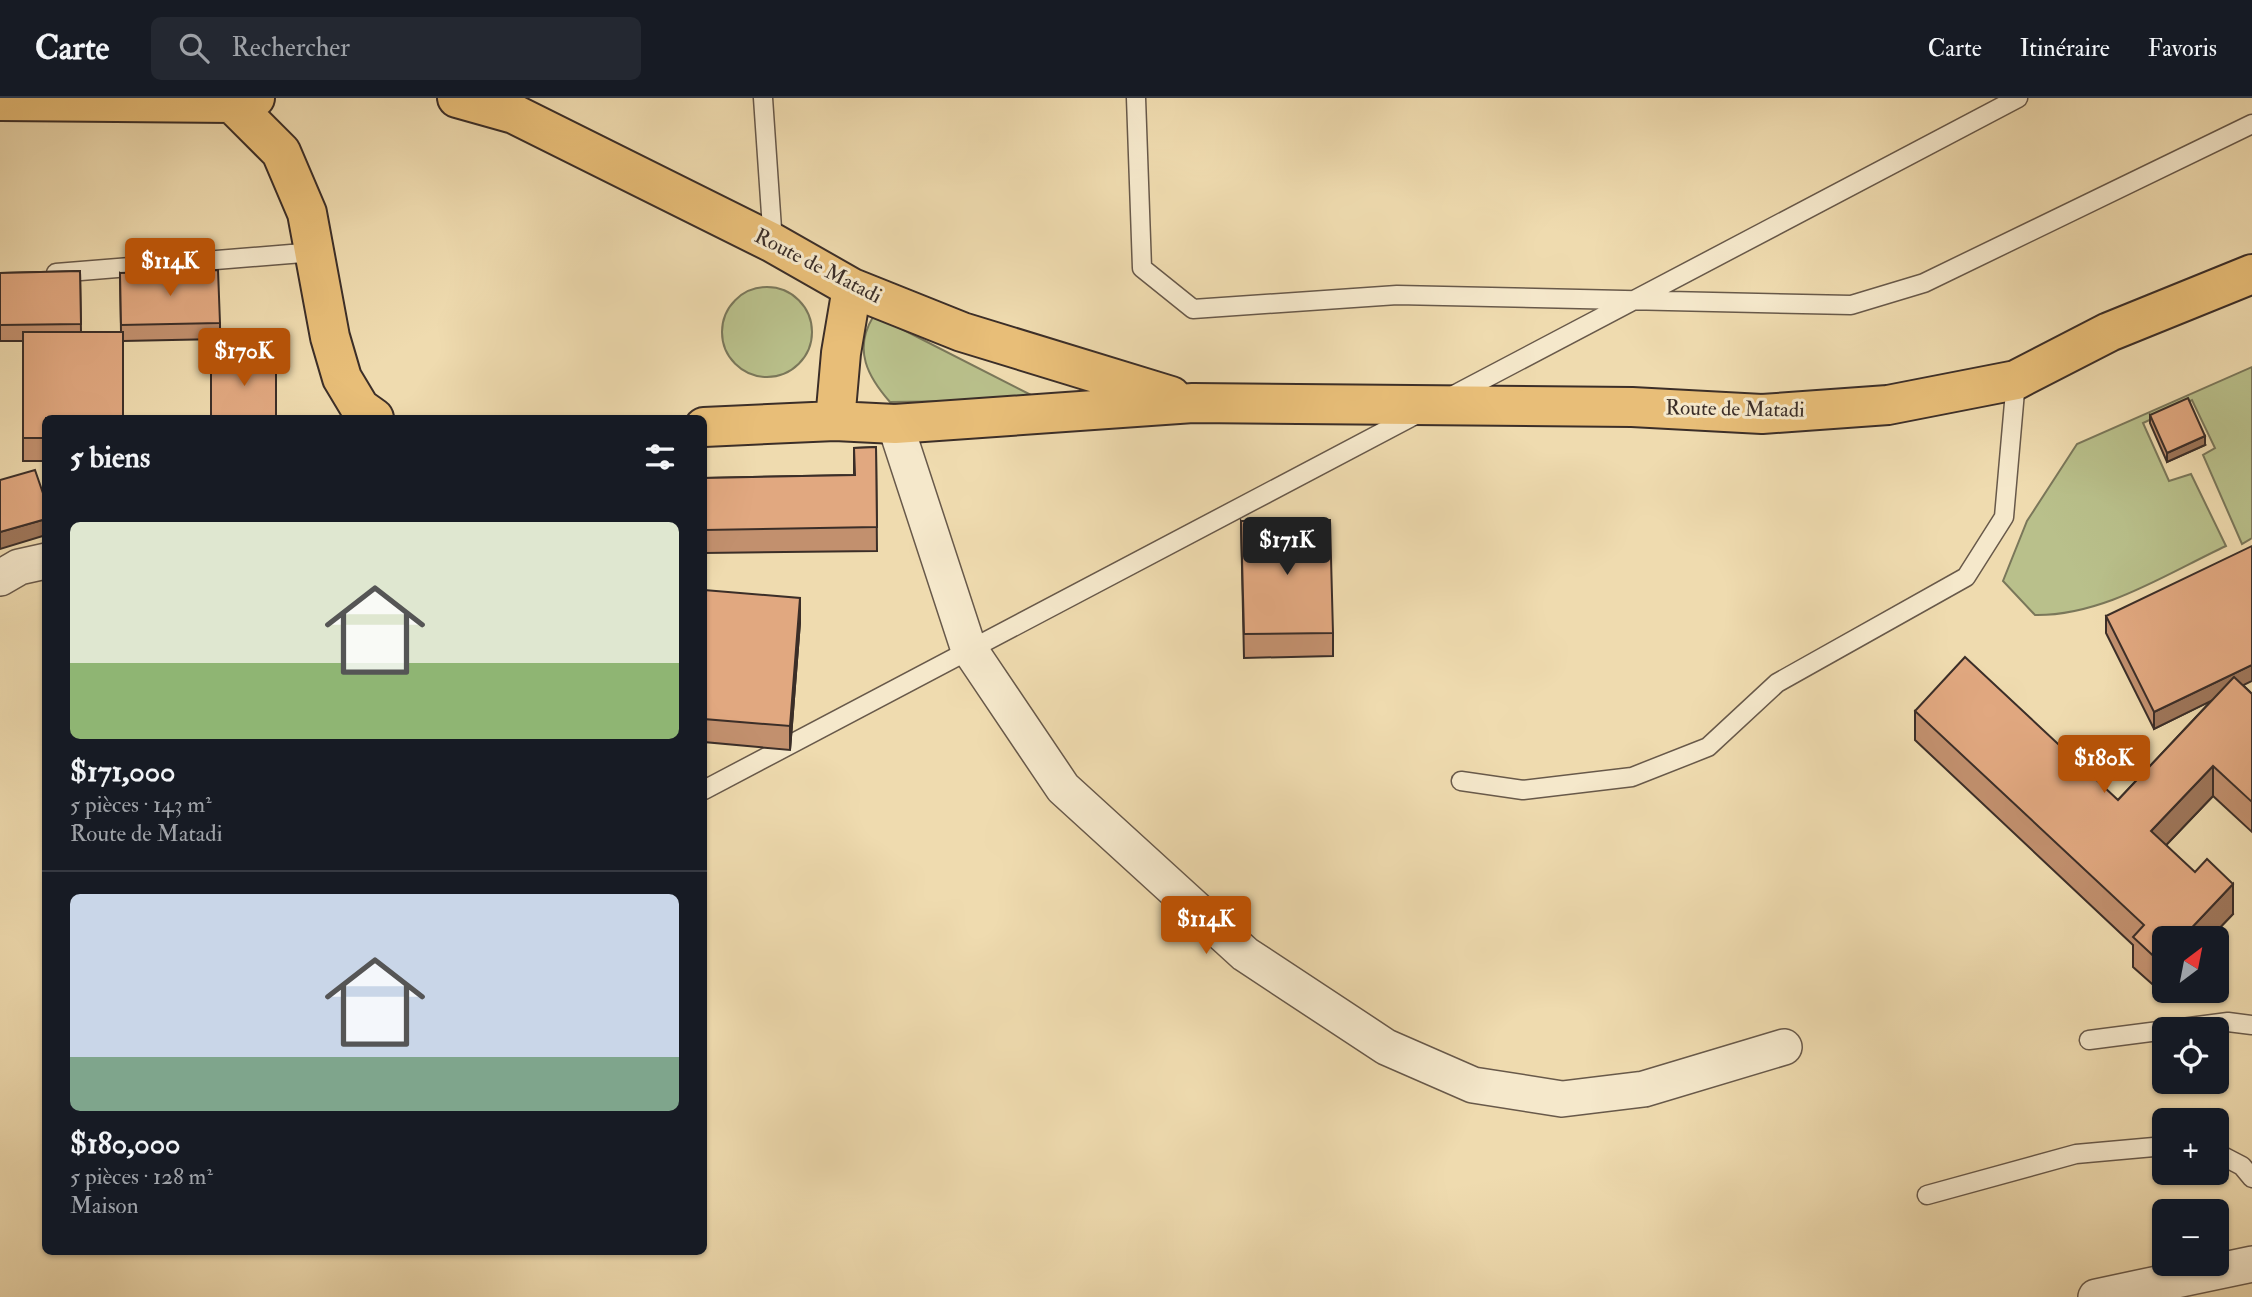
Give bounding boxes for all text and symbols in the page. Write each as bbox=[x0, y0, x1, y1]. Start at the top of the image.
search box bbox=[151, 17, 641, 80]
text: Carte bbox=[35, 28, 109, 69]
icon: search bbox=[175, 29, 213, 67]
text: Rechercher bbox=[231, 32, 350, 64]
text: Carte bbox=[1928, 33, 1982, 64]
text: Itinéraire bbox=[2020, 33, 2110, 64]
text: Favoris bbox=[2148, 33, 2217, 64]
street label: Route de Matadi bbox=[750, 222, 887, 310]
pin: $114K bbox=[121, 238, 219, 298]
text: $114K bbox=[141, 246, 199, 275]
pin: $170K bbox=[195, 328, 293, 388]
text: $170K bbox=[214, 336, 274, 365]
street label: Route de Matadi bbox=[1665, 394, 1805, 424]
icon: filters bbox=[641, 438, 679, 476]
text: 5 biens bbox=[70, 439, 150, 476]
pin: $171K bbox=[1238, 518, 1336, 577]
text: $171K bbox=[1259, 525, 1315, 554]
icon: home bbox=[312, 567, 438, 693]
pin: $180K bbox=[2055, 736, 2153, 795]
text: $180K bbox=[2074, 743, 2134, 772]
text: $171,000 bbox=[70, 753, 175, 790]
text: 5 pièces · 143 m² bbox=[70, 790, 212, 819]
text: Route de Matadi bbox=[70, 819, 223, 848]
pin: $114K bbox=[1157, 896, 1255, 956]
text: $114K bbox=[1177, 904, 1235, 933]
north arrow bbox=[2152, 926, 2230, 1003]
map controls bbox=[2152, 926, 2229, 1276]
icon: home bbox=[312, 939, 438, 1065]
button: locate bbox=[2152, 1017, 2229, 1094]
button: + bbox=[2152, 1108, 2229, 1185]
text: $180,000 bbox=[70, 1125, 180, 1162]
text: 5 pièces · 128 m² bbox=[70, 1162, 213, 1191]
text: Maison bbox=[70, 1191, 139, 1220]
button: − bbox=[2152, 1199, 2229, 1276]

